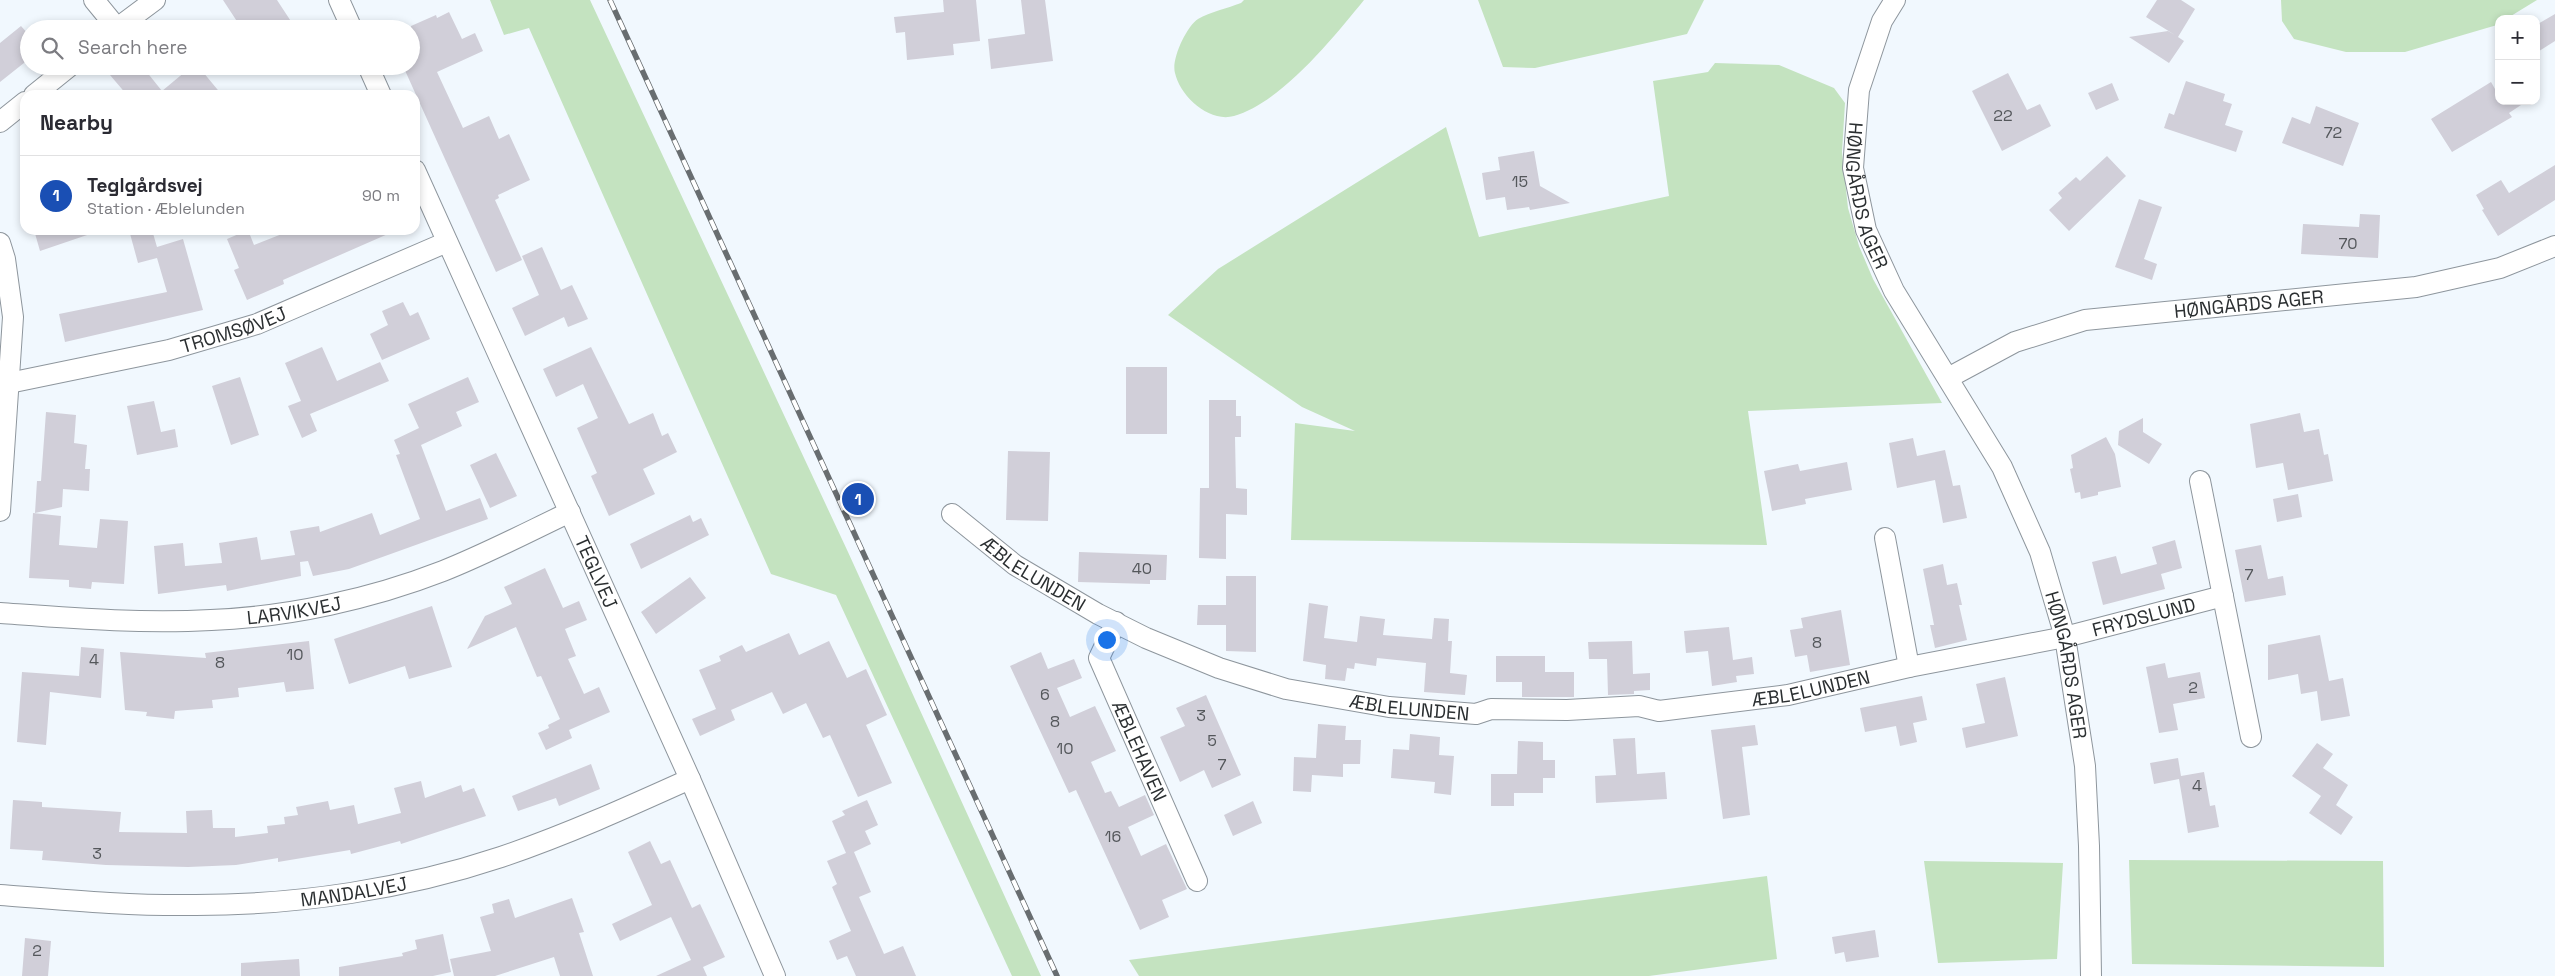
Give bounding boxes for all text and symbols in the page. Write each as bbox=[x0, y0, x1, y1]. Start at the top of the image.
map controls bbox=[2495, 15, 2540, 105]
button: + bbox=[2495, 15, 2540, 60]
search box bbox=[20, 20, 420, 75]
icon: search bbox=[38, 34, 66, 62]
text: Search here bbox=[78, 35, 188, 60]
button: − bbox=[2495, 60, 2540, 105]
house number: 22 bbox=[1993, 105, 2013, 126]
text: Nearby bbox=[40, 109, 113, 136]
street label: HØNGÅRDS AGER bbox=[1840, 121, 1895, 273]
house number: 72 bbox=[2324, 122, 2342, 143]
house number: 15 bbox=[1512, 171, 1528, 192]
text: Teglgårdsvej bbox=[87, 173, 203, 198]
text: 1 bbox=[52, 185, 60, 206]
text: 90 m bbox=[362, 185, 400, 206]
text: Station · Æblelunden bbox=[87, 198, 245, 219]
house number: 70 bbox=[2338, 233, 2358, 254]
street label: HØNGÅRDS AGER bbox=[2173, 284, 2325, 324]
street label: TROMSØVEJ bbox=[177, 300, 290, 358]
pin: 1 bbox=[842, 480, 874, 518]
street label: ÆBLELUNDEN bbox=[976, 530, 1091, 617]
street label: TEGLVEJ bbox=[569, 532, 624, 612]
house number: 40 bbox=[1132, 558, 1152, 579]
house number: 7 bbox=[2244, 564, 2254, 585]
street label: HØNGÅRDS AGER bbox=[2040, 588, 2093, 741]
street label: LARVIKVEJ bbox=[245, 590, 344, 630]
street label: FRYDSLUND bbox=[2089, 591, 2198, 642]
your location bbox=[1094, 627, 1120, 653]
house number: 8 bbox=[1812, 632, 1822, 653]
house number: 10 bbox=[287, 644, 303, 665]
house number: 4 bbox=[89, 649, 99, 670]
house number: 8 bbox=[215, 652, 225, 673]
street label: ÆBLELUNDEN bbox=[1750, 664, 1872, 712]
house number: 2 bbox=[2188, 677, 2198, 698]
house number: 6 bbox=[1040, 684, 1050, 705]
street label: ÆBLELUNDEN bbox=[1347, 688, 1470, 726]
street label: ÆBLEHAVEN bbox=[1107, 696, 1173, 805]
house number: 3 bbox=[1196, 705, 1206, 726]
house number: 8 bbox=[1050, 711, 1060, 732]
house number: 5 bbox=[1207, 730, 1217, 751]
house number: 10 bbox=[1057, 738, 1073, 759]
house number: 7 bbox=[1217, 754, 1227, 775]
house number: 4 bbox=[2192, 775, 2202, 796]
house number: 16 bbox=[1105, 826, 1121, 847]
house number: 3 bbox=[92, 843, 102, 864]
street label: MANDALVEJ bbox=[299, 870, 410, 912]
house number: 2 bbox=[32, 940, 42, 961]

